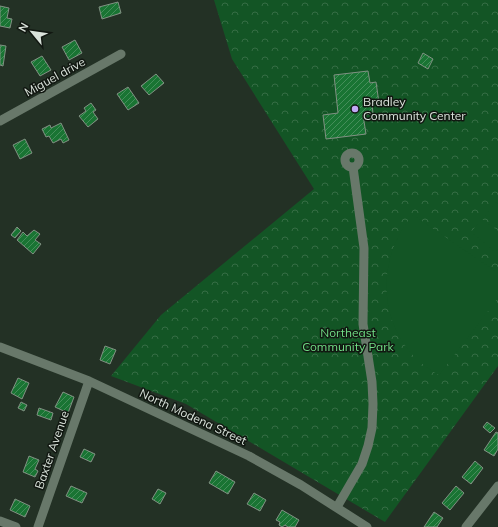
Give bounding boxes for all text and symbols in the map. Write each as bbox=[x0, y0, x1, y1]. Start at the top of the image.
north arrow bbox=[12, 12, 52, 52]
text: N bbox=[15, 20, 31, 34]
street label: Miguel drive bbox=[22, 54, 88, 99]
place label: Bradley Community Center bbox=[363, 94, 466, 123]
marker: Bradley Community Center bbox=[350, 104, 360, 114]
park label: Northeast Community Park bbox=[302, 325, 395, 354]
street label: North Modena Street bbox=[137, 385, 249, 448]
street label: Baxter Avenue bbox=[31, 409, 72, 491]

